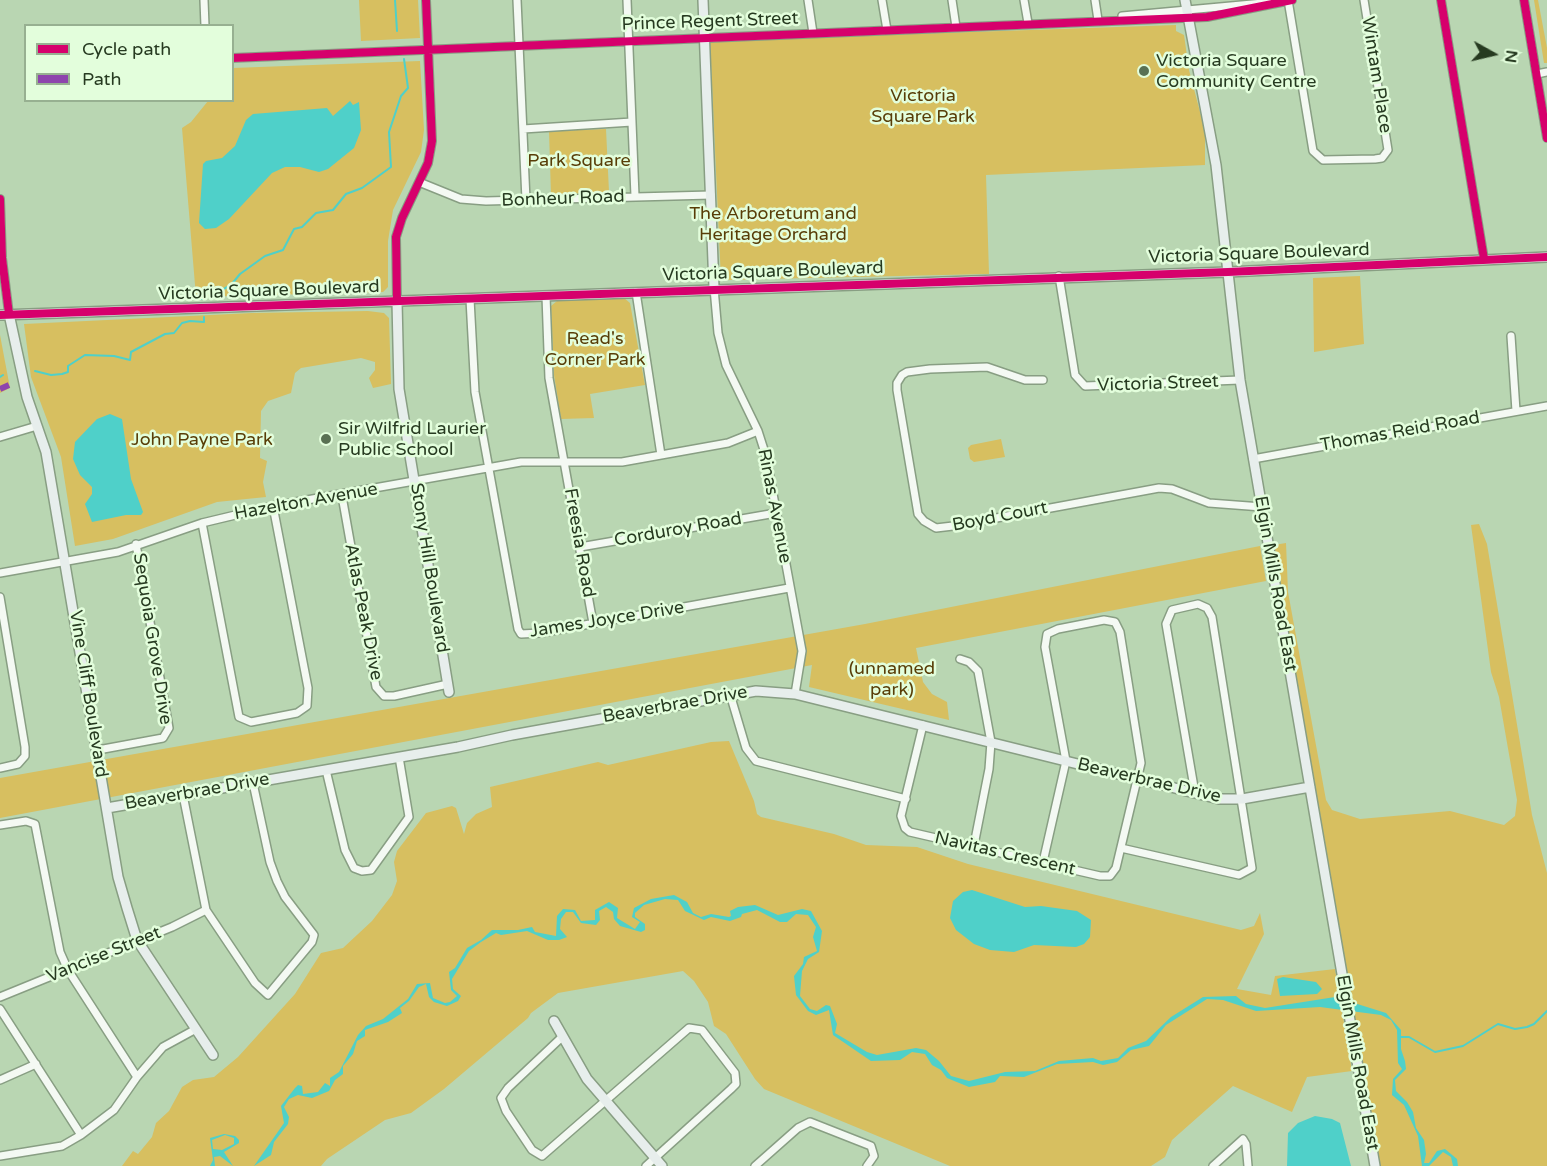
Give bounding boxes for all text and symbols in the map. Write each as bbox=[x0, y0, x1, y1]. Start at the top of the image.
street label: Prince Regent Street bbox=[621, 8, 799, 36]
street label: Wintam Place bbox=[1356, 15, 1396, 135]
legend bbox=[24, 24, 234, 102]
north arrow bbox=[1463, 24, 1523, 84]
text: Cycle path bbox=[82, 38, 171, 60]
text: N bbox=[1500, 49, 1522, 64]
place label: Victoria Square Community Centre bbox=[1156, 50, 1317, 92]
marker: Victoria Square Community Centre bbox=[1137, 64, 1151, 78]
text: Path bbox=[82, 68, 121, 90]
park label: Victoria Square Park bbox=[871, 85, 975, 128]
park label: Park Square bbox=[527, 150, 631, 172]
street label: Bonheur Road bbox=[501, 186, 625, 212]
park label: The Arboretum and Heritage Orchard bbox=[689, 203, 857, 246]
street label: Victoria Square Boulevard bbox=[1148, 239, 1370, 269]
street label: Victoria Square Boulevard bbox=[662, 257, 884, 287]
street label: Victoria Square Boulevard bbox=[158, 276, 380, 306]
park label: Read's Corner Park bbox=[544, 328, 646, 370]
street label: Victoria Street bbox=[1097, 371, 1219, 397]
street label: Thomas Reid Road bbox=[1319, 407, 1481, 457]
place label: Sir Wilfrid Laurier Public School bbox=[338, 418, 486, 460]
park label: John Payne Park bbox=[131, 429, 273, 451]
marker: Sir Wilfrid Laurier Public School bbox=[319, 432, 333, 446]
street label: Rinas Avenue bbox=[752, 447, 796, 565]
street label: Hazelton Avenue bbox=[233, 479, 379, 525]
street label: Stony Hill Boulevard bbox=[405, 482, 453, 654]
street label: Freesia Road bbox=[559, 487, 599, 599]
street label: Elgin Mills Road East bbox=[1249, 494, 1301, 674]
street label: Boyd Court bbox=[950, 497, 1050, 537]
street label: Corduroy Road bbox=[613, 508, 743, 552]
street label: Atlas Peak Drive bbox=[339, 542, 387, 682]
street label: Sequoia Grove Drive bbox=[128, 552, 176, 726]
street label: James Joyce Drive bbox=[528, 597, 686, 643]
street label: Vine Cliff Boulevard bbox=[64, 609, 112, 779]
park label: (unnamed park) bbox=[849, 658, 935, 700]
street label: Beaverbrae Drive bbox=[601, 682, 749, 728]
street label: Beaverbrae Drive bbox=[1075, 754, 1223, 808]
street label: Beaverbrae Drive bbox=[123, 769, 271, 815]
street label: Navitas Crescent bbox=[932, 827, 1078, 881]
street label: Vancise Street bbox=[44, 922, 164, 988]
street label: Elgin Mills Road East bbox=[1331, 973, 1383, 1153]

